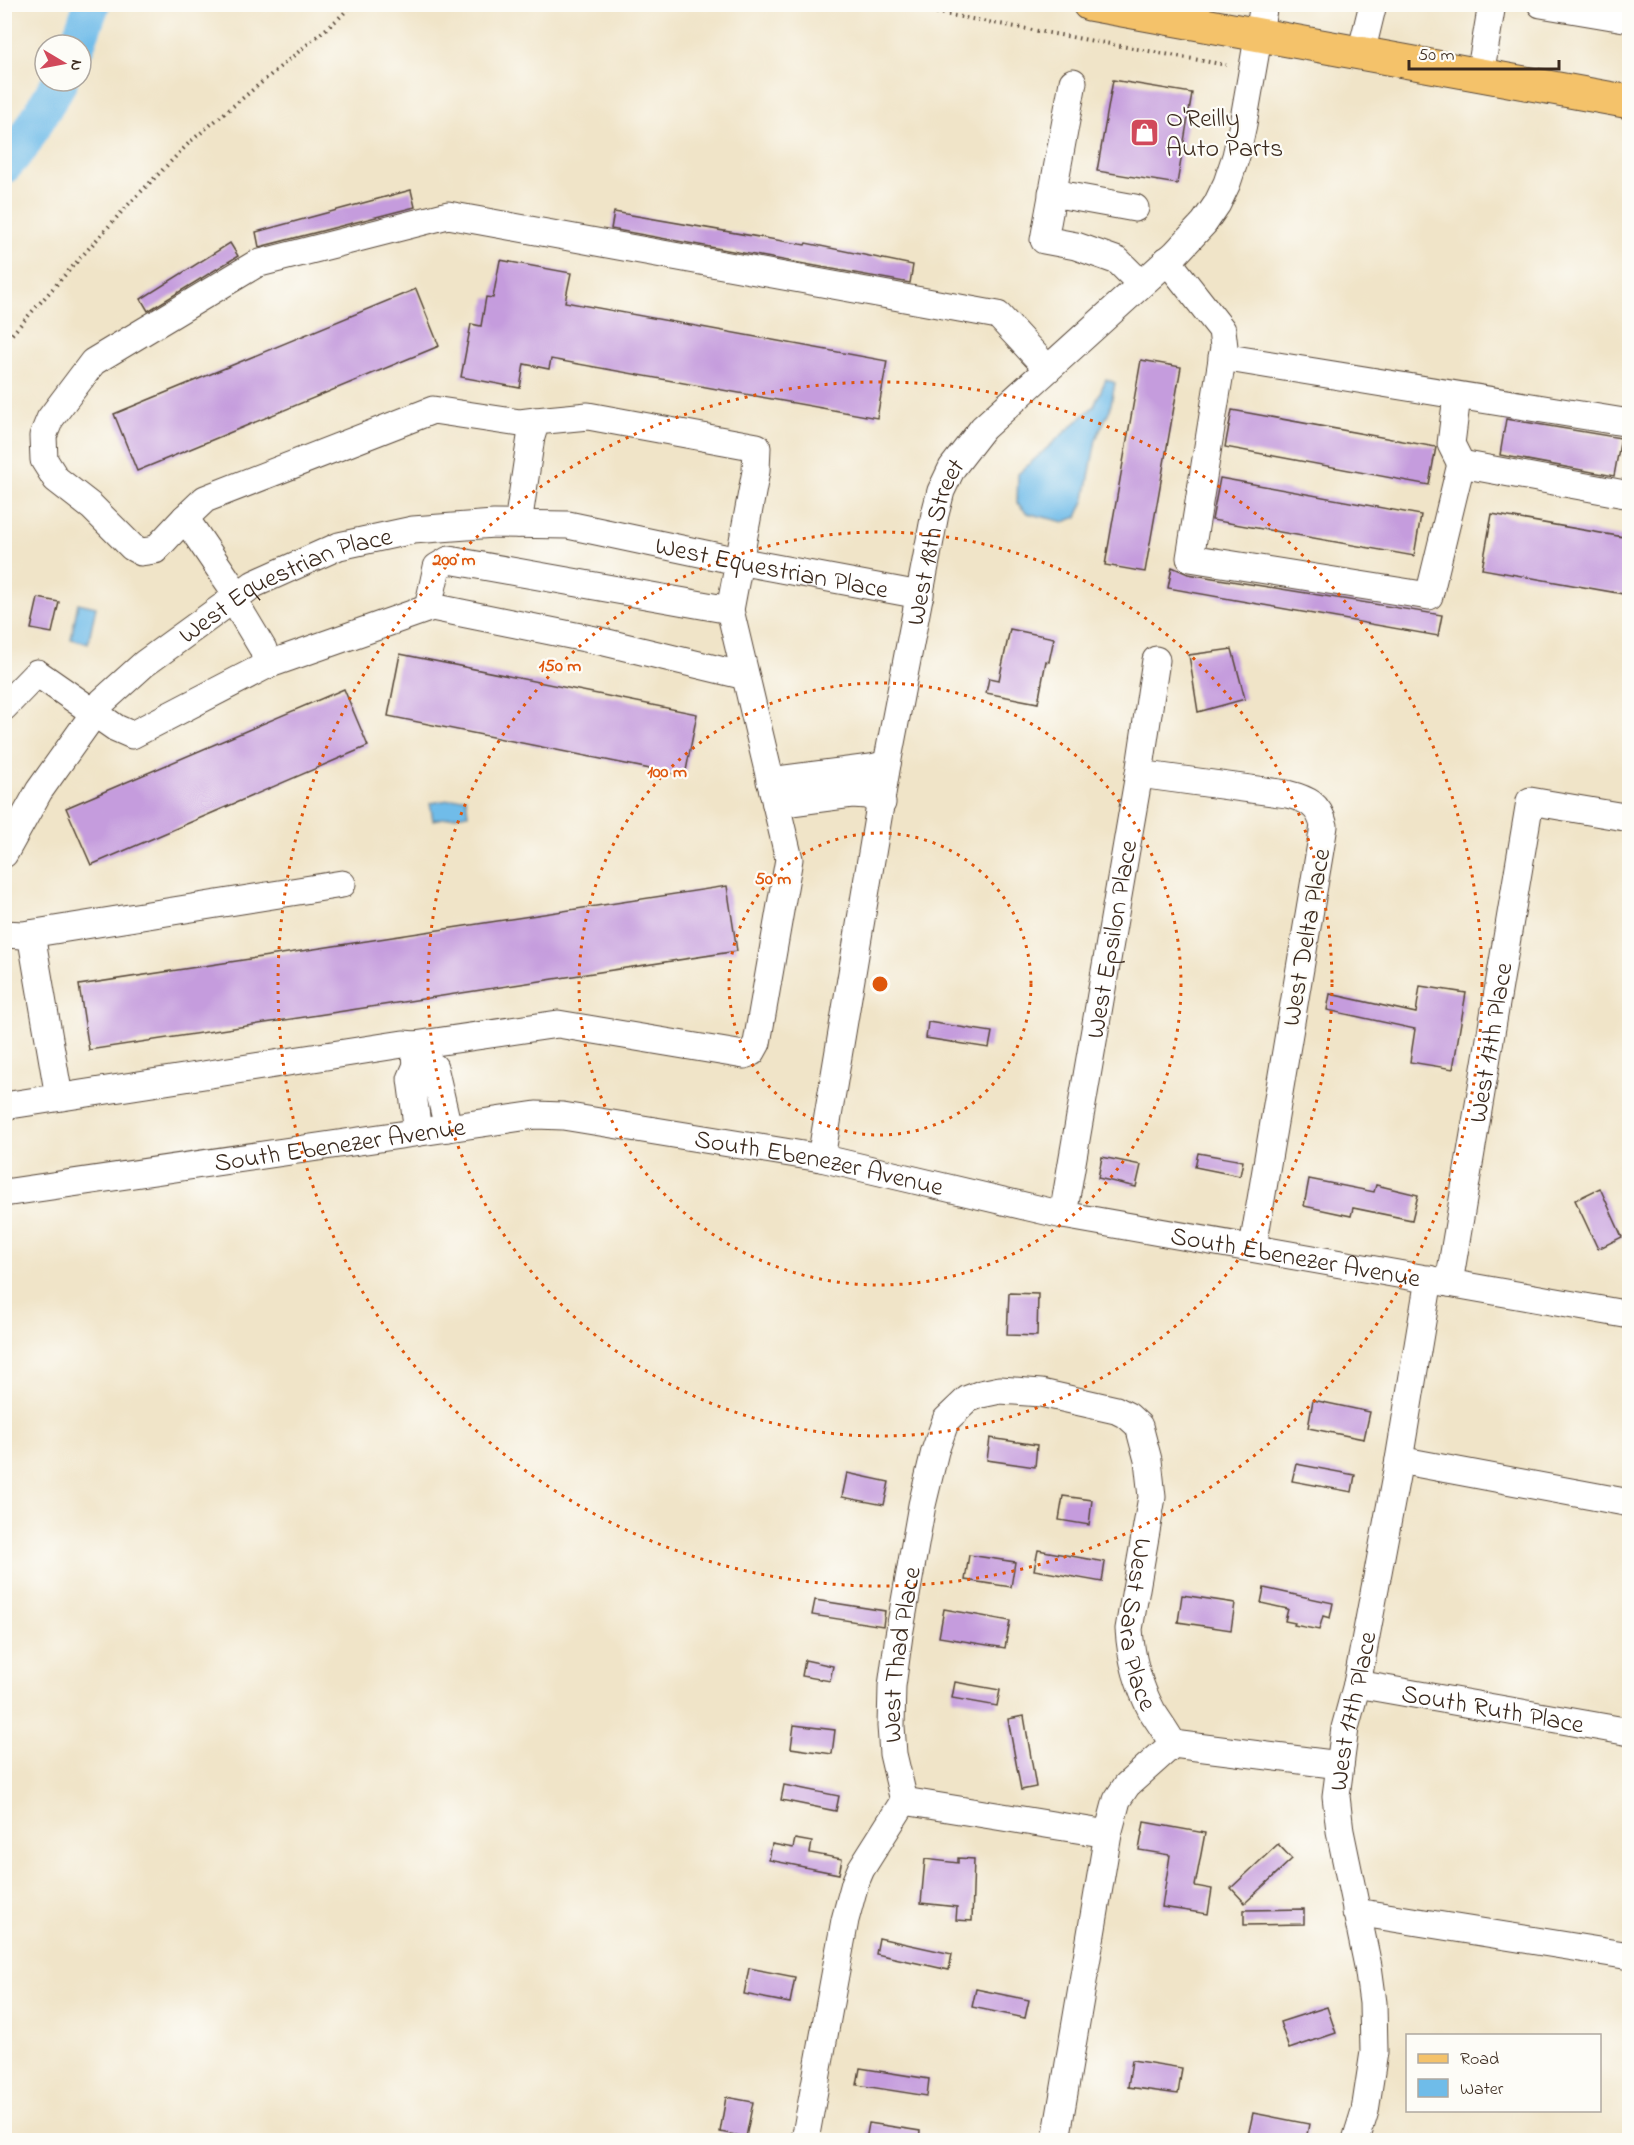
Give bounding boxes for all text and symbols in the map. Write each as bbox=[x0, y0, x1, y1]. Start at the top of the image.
north arrow bbox=[33, 33, 93, 93]
scale bar bbox=[1409, 33, 1559, 71]
text: 50 m bbox=[1418, 43, 1455, 69]
text: N bbox=[63, 58, 89, 73]
place label: O'Reilly Auto Parts bbox=[1166, 101, 1283, 169]
shop icon: O'Reilly Auto Parts bbox=[1129, 116, 1161, 148]
street label: West 18th Street bbox=[898, 451, 975, 629]
street label: West Equestrian Place bbox=[172, 519, 396, 655]
street label: West Equestrian Place bbox=[651, 528, 891, 611]
text: 200 m bbox=[432, 548, 476, 574]
text: 150 m bbox=[539, 654, 581, 680]
text: 100 m bbox=[647, 760, 687, 786]
street label: West Epsilon Place bbox=[1078, 837, 1149, 1042]
street label: West Delta Place bbox=[1274, 845, 1342, 1029]
text: 50 m bbox=[755, 867, 791, 893]
street label: West 17th Place bbox=[1460, 959, 1525, 1126]
centre of rings bbox=[870, 974, 890, 994]
street label: South Ebenezer Avenue bbox=[212, 1110, 468, 1184]
street label: South Ebenezer Avenue bbox=[691, 1122, 947, 1208]
street label: South Ebenezer Avenue bbox=[1167, 1218, 1423, 1300]
street label: West Sara Place bbox=[1107, 1535, 1165, 1718]
street label: West Thad Place bbox=[875, 1563, 933, 1744]
street label: West 17th Place bbox=[1321, 1628, 1389, 1793]
street label: South Ruth Place bbox=[1398, 1676, 1587, 1746]
legend bbox=[1406, 2034, 1601, 2112]
text: Road bbox=[1460, 2047, 1499, 2073]
text: Water bbox=[1460, 2077, 1504, 2103]

